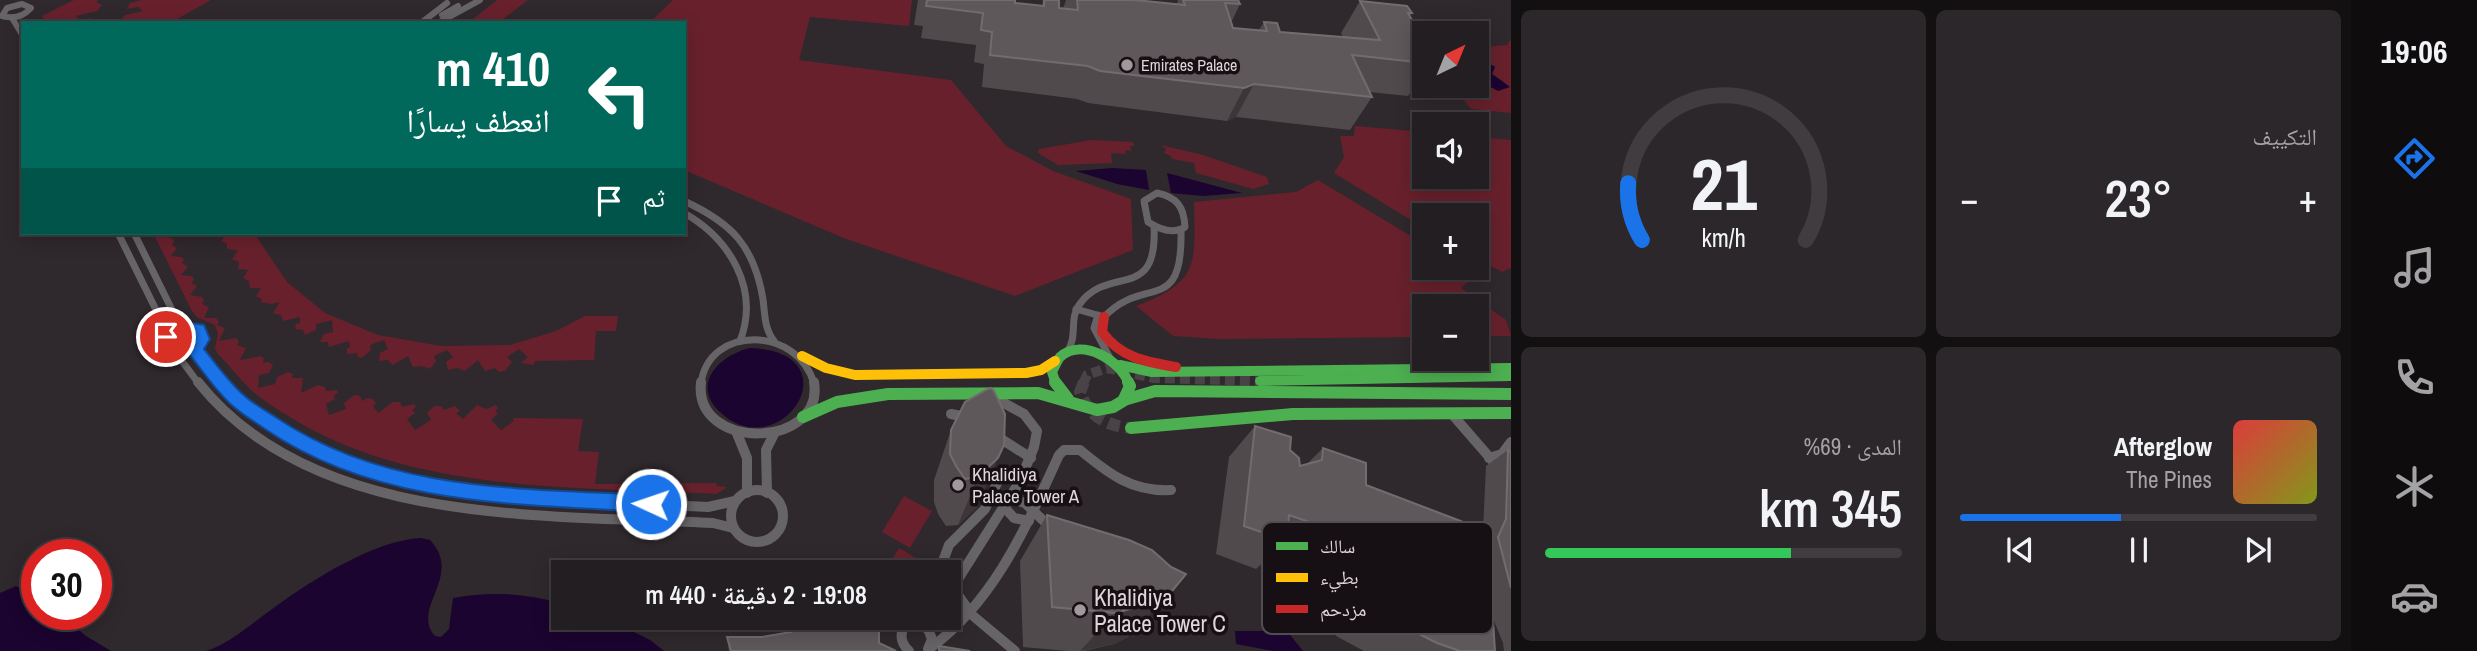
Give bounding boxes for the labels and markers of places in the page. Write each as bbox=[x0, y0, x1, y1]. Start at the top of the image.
place label: Emirates Palace bbox=[1141, 54, 1237, 76]
marker: Emirates Palace bbox=[1119, 57, 1135, 73]
pin bbox=[136, 307, 196, 367]
place label: Khalidiya Palace Tower A bbox=[972, 461, 1080, 509]
marker: Khalidiya Palace Tower A bbox=[950, 477, 966, 493]
place label: Khalidiya Palace Tower C bbox=[1094, 582, 1226, 639]
marker: Khalidiya Palace Tower C bbox=[1072, 602, 1088, 618]

